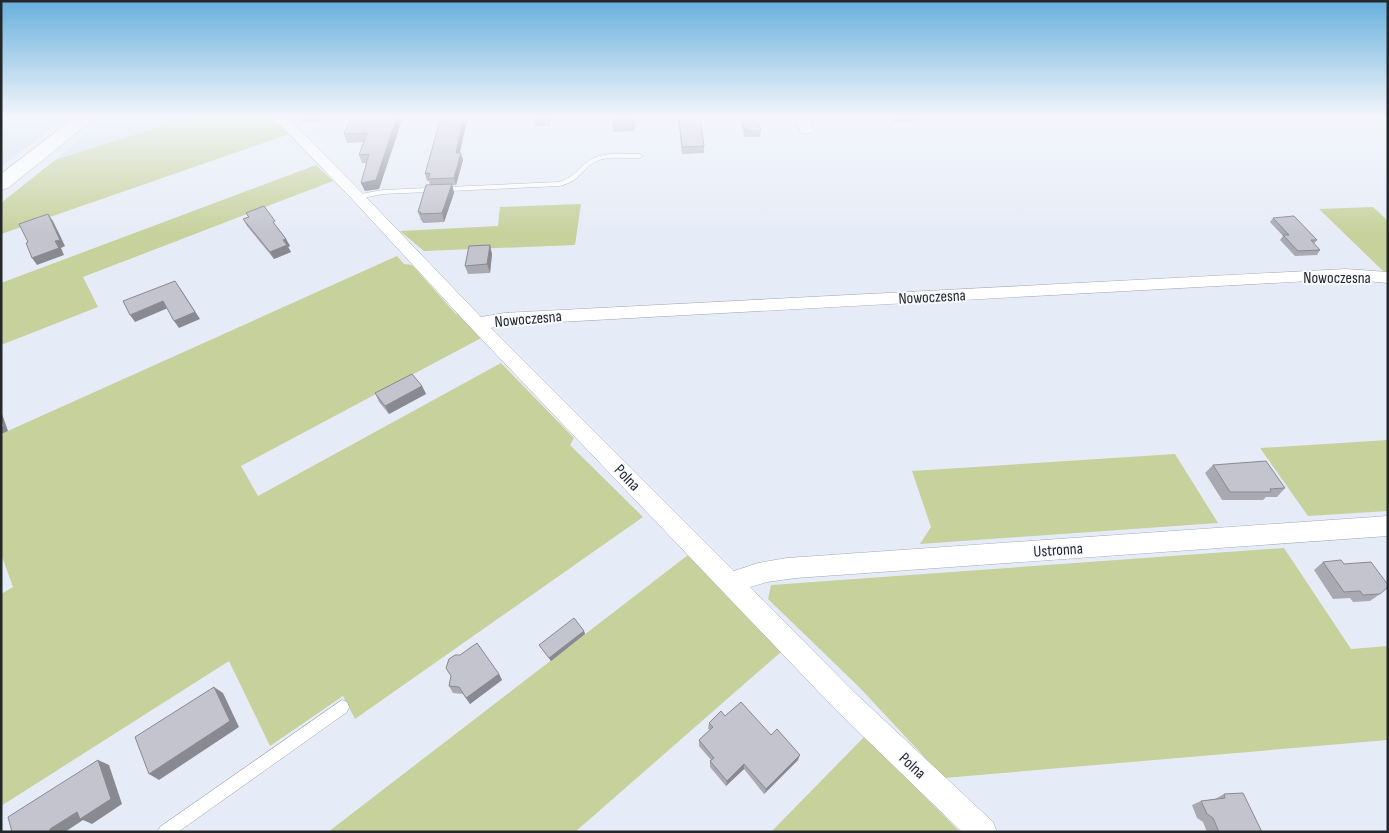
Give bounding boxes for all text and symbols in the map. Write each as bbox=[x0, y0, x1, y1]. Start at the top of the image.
street label: Nowoczesna bbox=[1303, 269, 1371, 288]
street label: Nowoczesna bbox=[898, 286, 966, 309]
street label: Nowoczesna bbox=[494, 307, 562, 332]
street label: Polna bbox=[610, 461, 644, 495]
street label: Ustronna bbox=[1033, 539, 1083, 562]
street label: Polna bbox=[895, 749, 929, 783]

